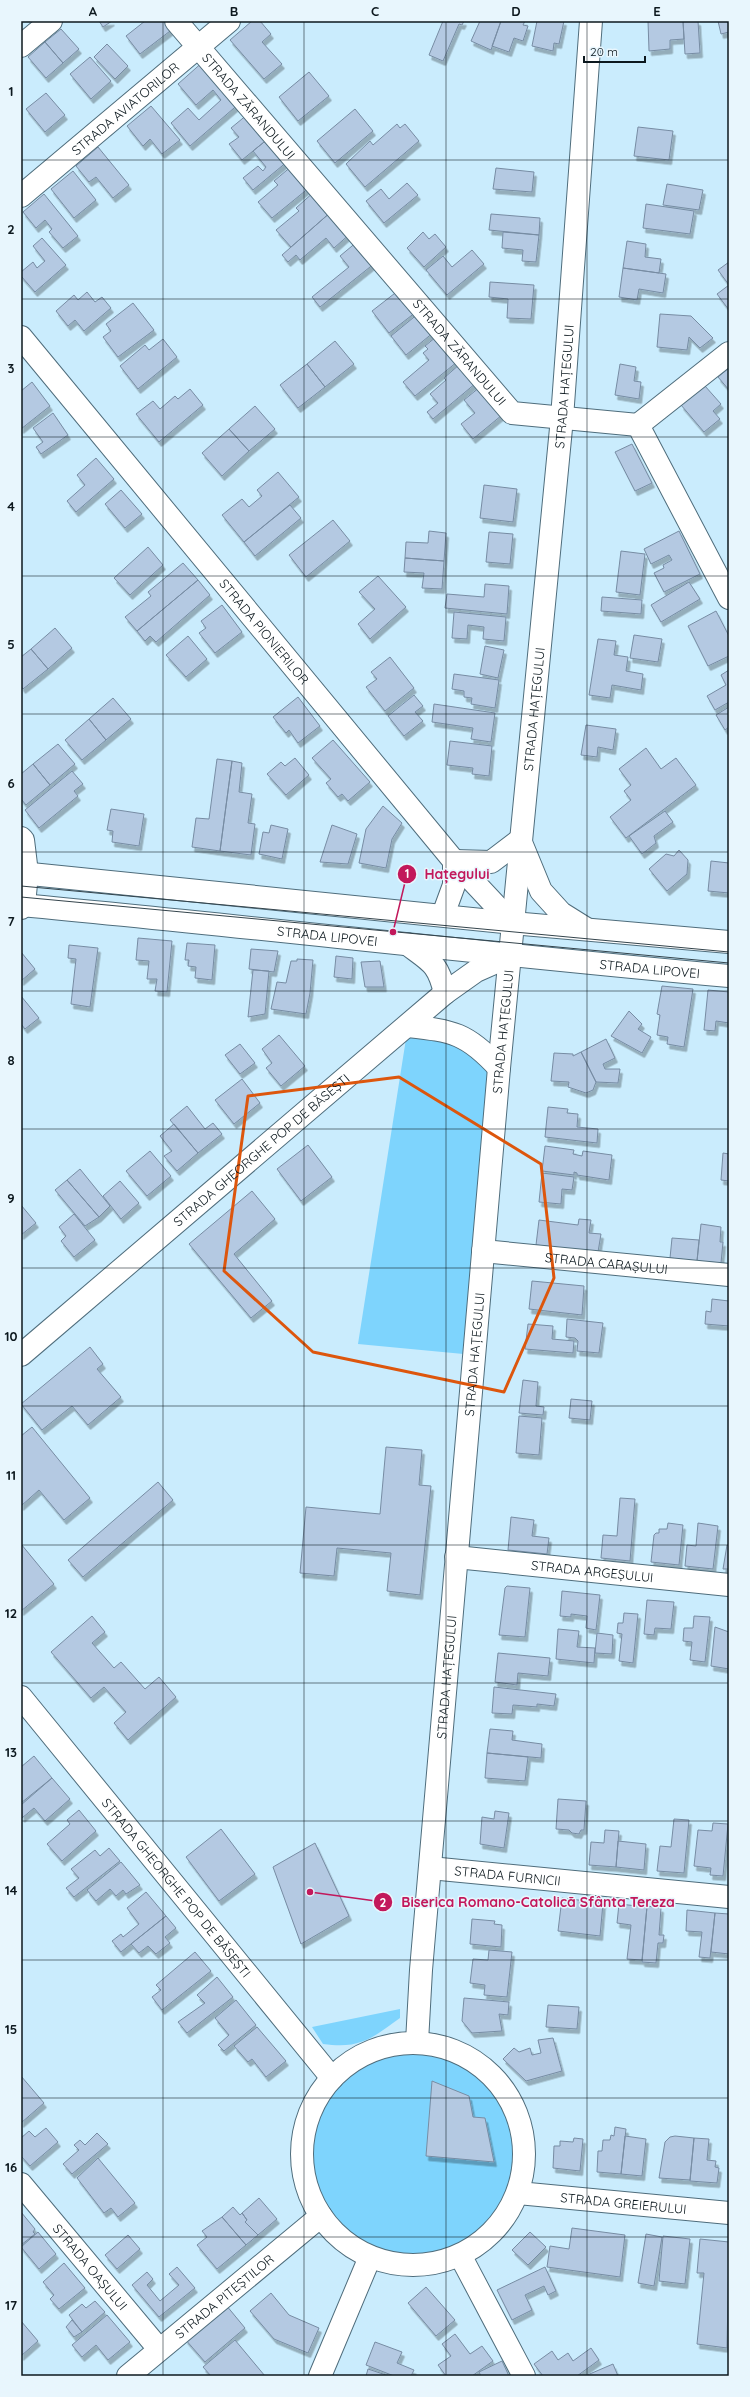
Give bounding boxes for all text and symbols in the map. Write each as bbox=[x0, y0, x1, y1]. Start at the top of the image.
text: A bbox=[89, 3, 98, 19]
text: B bbox=[230, 3, 238, 19]
text: C bbox=[371, 3, 379, 19]
text: D bbox=[511, 3, 521, 19]
text: E bbox=[653, 3, 661, 19]
scale bar bbox=[584, 38, 645, 64]
text: 20 m bbox=[590, 44, 618, 59]
street label: STRADA ZĂRANDULUI bbox=[199, 50, 299, 162]
street label: STRADA AVIATORILOR bbox=[68, 59, 182, 158]
text: 1 bbox=[8, 83, 14, 99]
text: 2 bbox=[7, 221, 15, 237]
street label: STRADA ZĂRANDULUI bbox=[410, 296, 510, 408]
street label: STRADA HAȚEGULUI bbox=[551, 324, 577, 449]
text: 3 bbox=[8, 360, 15, 376]
text: 4 bbox=[7, 498, 15, 514]
street label: STRADA PIONIERILOR bbox=[216, 575, 313, 688]
text: 5 bbox=[7, 636, 15, 652]
street label: STRADA HAȚEGULUI bbox=[520, 647, 548, 772]
text: 6 bbox=[7, 775, 15, 791]
callout: Hațegului bbox=[397, 861, 498, 887]
text: Hațegului bbox=[424, 865, 490, 884]
text: 1 bbox=[405, 866, 409, 881]
text: 7 bbox=[7, 913, 15, 929]
street label: STRADA LIPOVEI bbox=[277, 923, 378, 949]
street label: STRADA LIPOVEI bbox=[599, 956, 701, 981]
street label: STRADA HAȚEGULUI bbox=[489, 969, 516, 1094]
text: 8 bbox=[7, 1052, 15, 1068]
street label: STRADA GHEORGHE POP DE BĂSEȘTI bbox=[170, 1070, 353, 1230]
text: 9 bbox=[7, 1190, 15, 1206]
street label: STRADA CARAȘULUI bbox=[544, 1249, 669, 1277]
street label: STRADA HAȚEGULUI bbox=[461, 1292, 488, 1417]
text: 10 bbox=[4, 1328, 18, 1344]
text: 11 bbox=[6, 1467, 16, 1483]
street label: STRADA ARGEȘULUI bbox=[530, 1557, 654, 1585]
text: 12 bbox=[5, 1605, 17, 1621]
street label: STRADA HAȚEGULUI bbox=[433, 1615, 460, 1740]
text: 13 bbox=[5, 1744, 17, 1760]
street label: STRADA GHEORGHE POP DE BĂSEȘTI bbox=[99, 1795, 254, 1980]
street label: STRADA FURNICII bbox=[454, 1862, 561, 1889]
text: 14 bbox=[5, 1882, 18, 1898]
callout: Biserica Romano-Catolică Sfânta Tereza bbox=[373, 1889, 683, 1915]
text: Biserica Romano-Catolică Sfânta Tereza bbox=[401, 1893, 675, 1911]
text: 2 bbox=[380, 1895, 387, 1910]
text: 15 bbox=[5, 2021, 17, 2037]
text: 16 bbox=[5, 2159, 17, 2175]
street label: STRADA GREIERULUI bbox=[560, 2189, 687, 2217]
street label: STRADA OAȘULUI bbox=[50, 2220, 131, 2313]
street label: STRADA PITEȘTILOR bbox=[171, 2250, 277, 2342]
text: 17 bbox=[5, 2297, 17, 2313]

